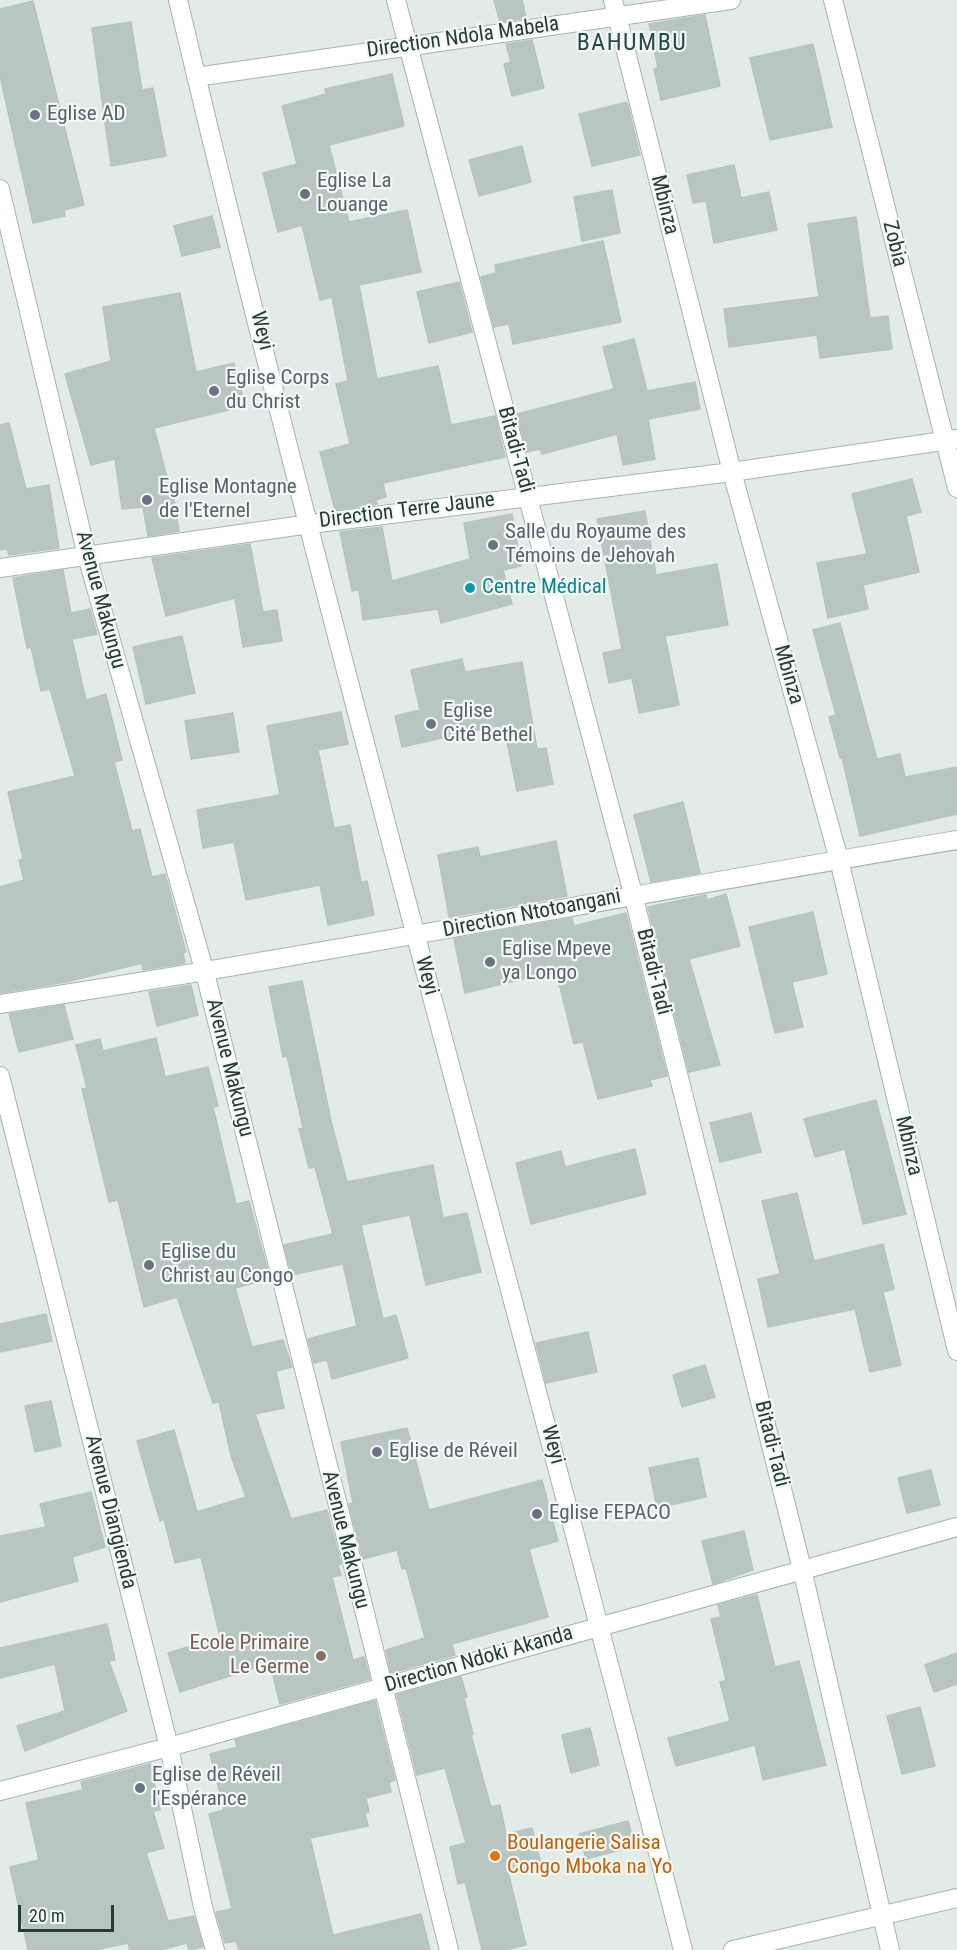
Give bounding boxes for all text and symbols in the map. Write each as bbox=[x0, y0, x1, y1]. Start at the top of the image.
street label: Direction Ndola Mabela bbox=[365, 12, 561, 64]
district label: BAHUMBU bbox=[577, 30, 687, 58]
place label: Eglise AD bbox=[47, 102, 126, 128]
marker: Eglise AD bbox=[28, 108, 42, 122]
place label: Eglise La Louange bbox=[317, 169, 392, 219]
street label: Mbinza bbox=[644, 173, 684, 237]
marker: Eglise La Louange bbox=[298, 187, 312, 201]
street label: Zobia bbox=[876, 218, 912, 270]
street label: Weyi bbox=[244, 309, 278, 353]
place label: Eglise Corps du Christ bbox=[226, 366, 329, 416]
marker: Eglise Corps du Christ bbox=[207, 384, 221, 398]
street label: Bitadi-Tadi bbox=[491, 404, 539, 496]
place label: Eglise Montagne de l'Eternel bbox=[159, 475, 297, 525]
street label: Direction Terre Jaune bbox=[318, 488, 496, 534]
marker: Eglise Montagne de l'Eternel bbox=[140, 493, 154, 507]
place label: Salle du Royaume des Témoins de Jehovah bbox=[505, 520, 686, 570]
street label: Avenue Makungu bbox=[70, 528, 130, 672]
marker: Salle du Royaume des Témoins de Jehovah bbox=[486, 538, 500, 552]
place label: Centre Médical bbox=[482, 575, 607, 601]
marker: Centre Médical bbox=[463, 581, 477, 595]
street label: Mbinza bbox=[768, 642, 808, 708]
place label: Eglise Cité Bethel bbox=[443, 699, 533, 749]
marker: Eglise Cité Bethel bbox=[424, 717, 438, 731]
street label: Direction Ntotoangani bbox=[441, 884, 623, 944]
street label: Bitadi-Tadi bbox=[630, 926, 676, 1018]
place label: Eglise Mpeve ya Longo bbox=[502, 937, 611, 987]
street label: Weyi bbox=[409, 954, 443, 998]
marker: Eglise Mpeve ya Longo bbox=[483, 955, 497, 969]
street label: Avenue Makungu bbox=[200, 996, 258, 1140]
street label: Mbinza bbox=[889, 1114, 927, 1178]
place label: Eglise du Christ au Congo bbox=[161, 1240, 293, 1290]
marker: Eglise du Christ au Congo bbox=[142, 1258, 156, 1272]
street label: Bitadi-Tadi bbox=[748, 1398, 794, 1490]
street label: Weyi bbox=[535, 1423, 569, 1467]
street label: Avenue Diangienda bbox=[79, 1432, 141, 1592]
place label: Eglise de Réveil bbox=[389, 1439, 518, 1465]
marker: Eglise de Réveil bbox=[370, 1445, 384, 1459]
street label: Avenue Makungu bbox=[316, 1468, 374, 1612]
place label: Eglise FEPACO bbox=[549, 1501, 671, 1527]
marker: Eglise FEPACO bbox=[530, 1507, 544, 1521]
street label: Direction Ndoki Akanda bbox=[382, 1621, 576, 1699]
place label: Ecole Primaire Le Germe bbox=[189, 1631, 309, 1681]
marker: Ecole Primaire Le Germe bbox=[314, 1649, 328, 1663]
place label: Eglise de Réveil l'Espérance bbox=[152, 1763, 281, 1813]
marker: Eglise de Réveil l'Espérance bbox=[133, 1781, 147, 1795]
place label: Boulangerie Salisa Congo Mboka na Yo bbox=[507, 1831, 672, 1881]
marker: Boulangerie Salisa Congo Mboka na Yo bbox=[488, 1849, 502, 1863]
scale bar bbox=[21, 1893, 117, 1931]
text: 20 m bbox=[29, 1905, 64, 1926]

